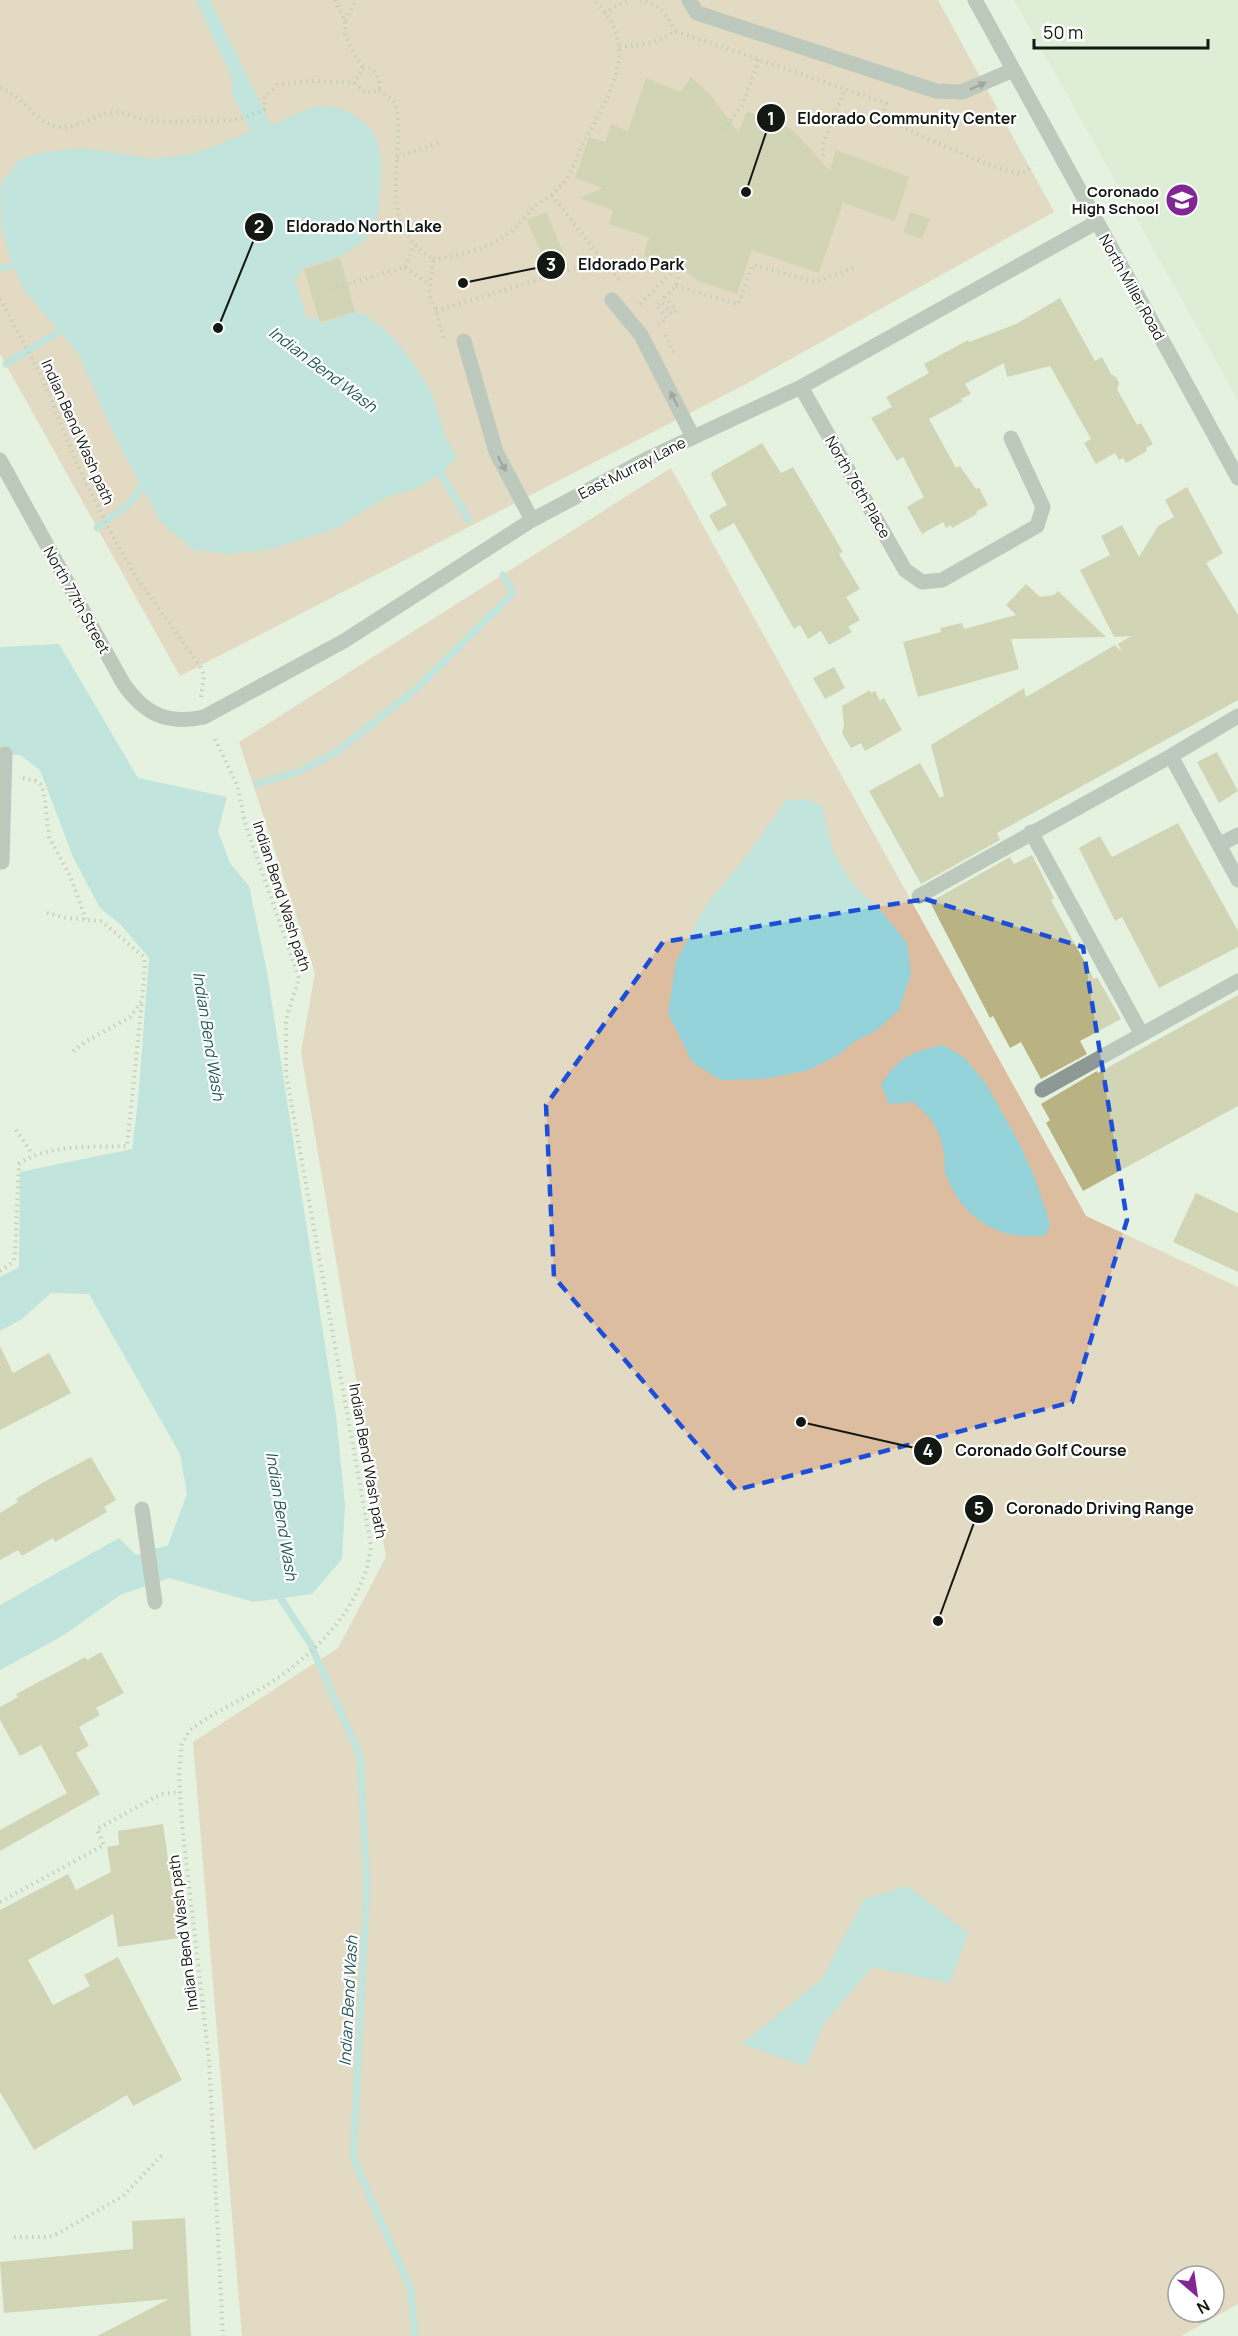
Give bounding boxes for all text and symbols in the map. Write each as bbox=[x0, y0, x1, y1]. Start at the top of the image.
scale bar bbox=[1034, 12, 1208, 50]
text: 50 m bbox=[1043, 20, 1083, 44]
one-way arrow bbox=[970, 81, 988, 91]
callout: Eldorado Community Center bbox=[756, 101, 1029, 135]
text: 1 bbox=[767, 106, 775, 130]
text: Eldorado Community Center bbox=[797, 107, 1017, 129]
place label: Coronado High School bbox=[1072, 181, 1159, 219]
school or university icon: Coronado High School bbox=[1164, 182, 1200, 218]
callout: Eldorado North Lake bbox=[244, 210, 454, 244]
text: 2 bbox=[254, 214, 264, 238]
text: Eldorado North Lake bbox=[286, 215, 442, 237]
street label: North Miller Road bbox=[1094, 230, 1170, 344]
callout: Eldorado Park bbox=[536, 248, 696, 282]
text: 3 bbox=[546, 252, 556, 276]
text: Eldorado Park bbox=[578, 253, 684, 275]
water label: Indian Bend Wash bbox=[264, 321, 382, 417]
street label: Indian Bend Wash path bbox=[36, 356, 120, 508]
one-way arrow bbox=[669, 391, 678, 408]
street label: East Murray Lane bbox=[575, 432, 690, 504]
street label: North 76th Place bbox=[820, 432, 896, 542]
one-way arrow bbox=[497, 456, 507, 473]
street label: North 77th Street bbox=[39, 542, 115, 658]
street label: Indian Bend Wash path bbox=[248, 818, 316, 974]
water label: Indian Bend Wash bbox=[188, 970, 230, 1102]
street label: Indian Bend Wash path bbox=[344, 1382, 392, 1540]
callout: Coronado Golf Course bbox=[913, 1434, 1139, 1468]
text: 4 bbox=[923, 1438, 934, 1462]
text: Coronado Golf Course bbox=[955, 1439, 1127, 1461]
water label: Indian Bend Wash bbox=[261, 1450, 303, 1582]
callout: Coronado Driving Range bbox=[964, 1492, 1206, 1526]
text: 5 bbox=[974, 1496, 984, 1520]
text: Coronado Driving Range bbox=[1006, 1497, 1194, 1519]
street label: Indian Bend Wash path bbox=[163, 1854, 203, 2012]
water label: Indian Bend Wash bbox=[334, 1935, 362, 2067]
north arrow bbox=[1166, 2264, 1226, 2324]
text: N bbox=[1193, 2295, 1214, 2320]

